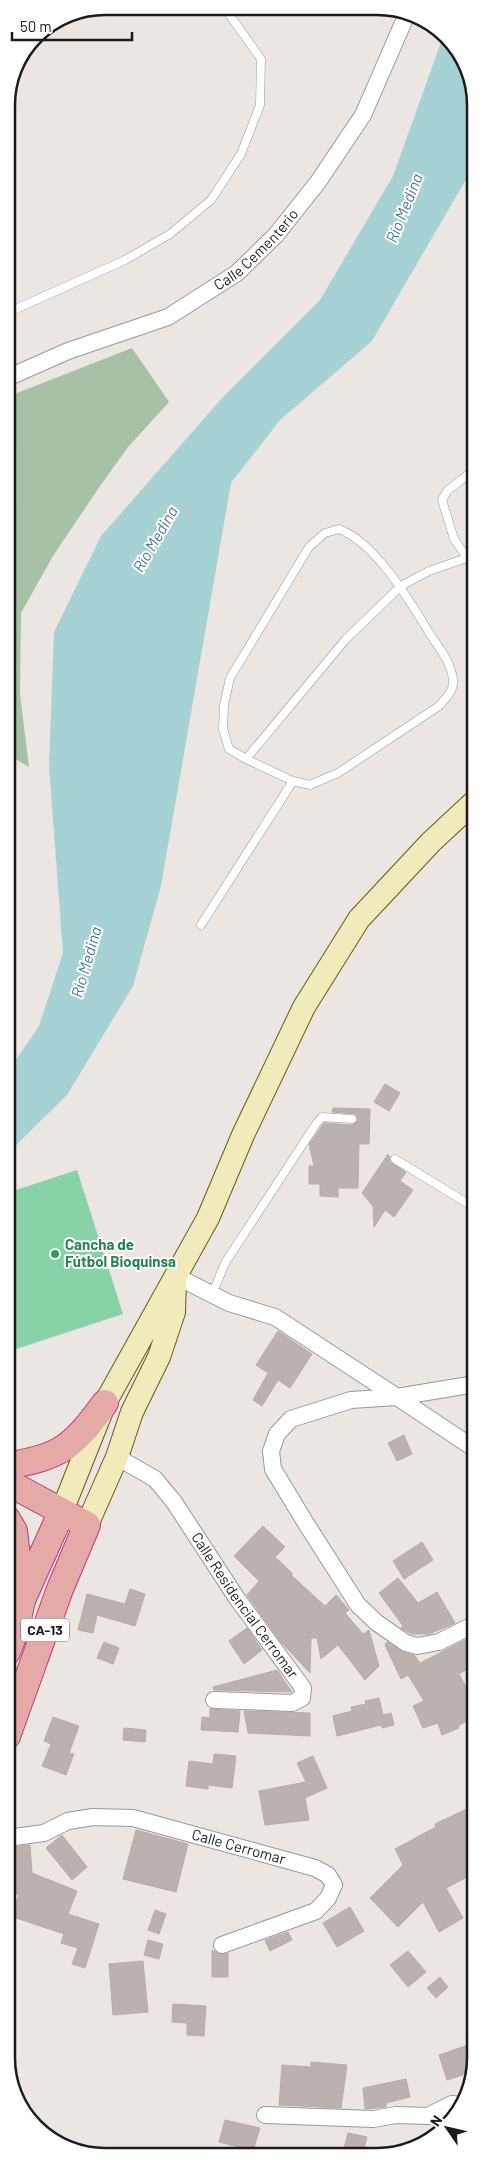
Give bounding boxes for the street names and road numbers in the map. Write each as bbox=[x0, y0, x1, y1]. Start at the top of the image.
street label: Calle Cementerio bbox=[210, 205, 301, 294]
street label: Calle Residencial Cerromar bbox=[188, 1528, 303, 1682]
road number: CA-13 bbox=[21, 1618, 69, 1642]
street label: Calle Cerromar bbox=[190, 1825, 288, 1868]

